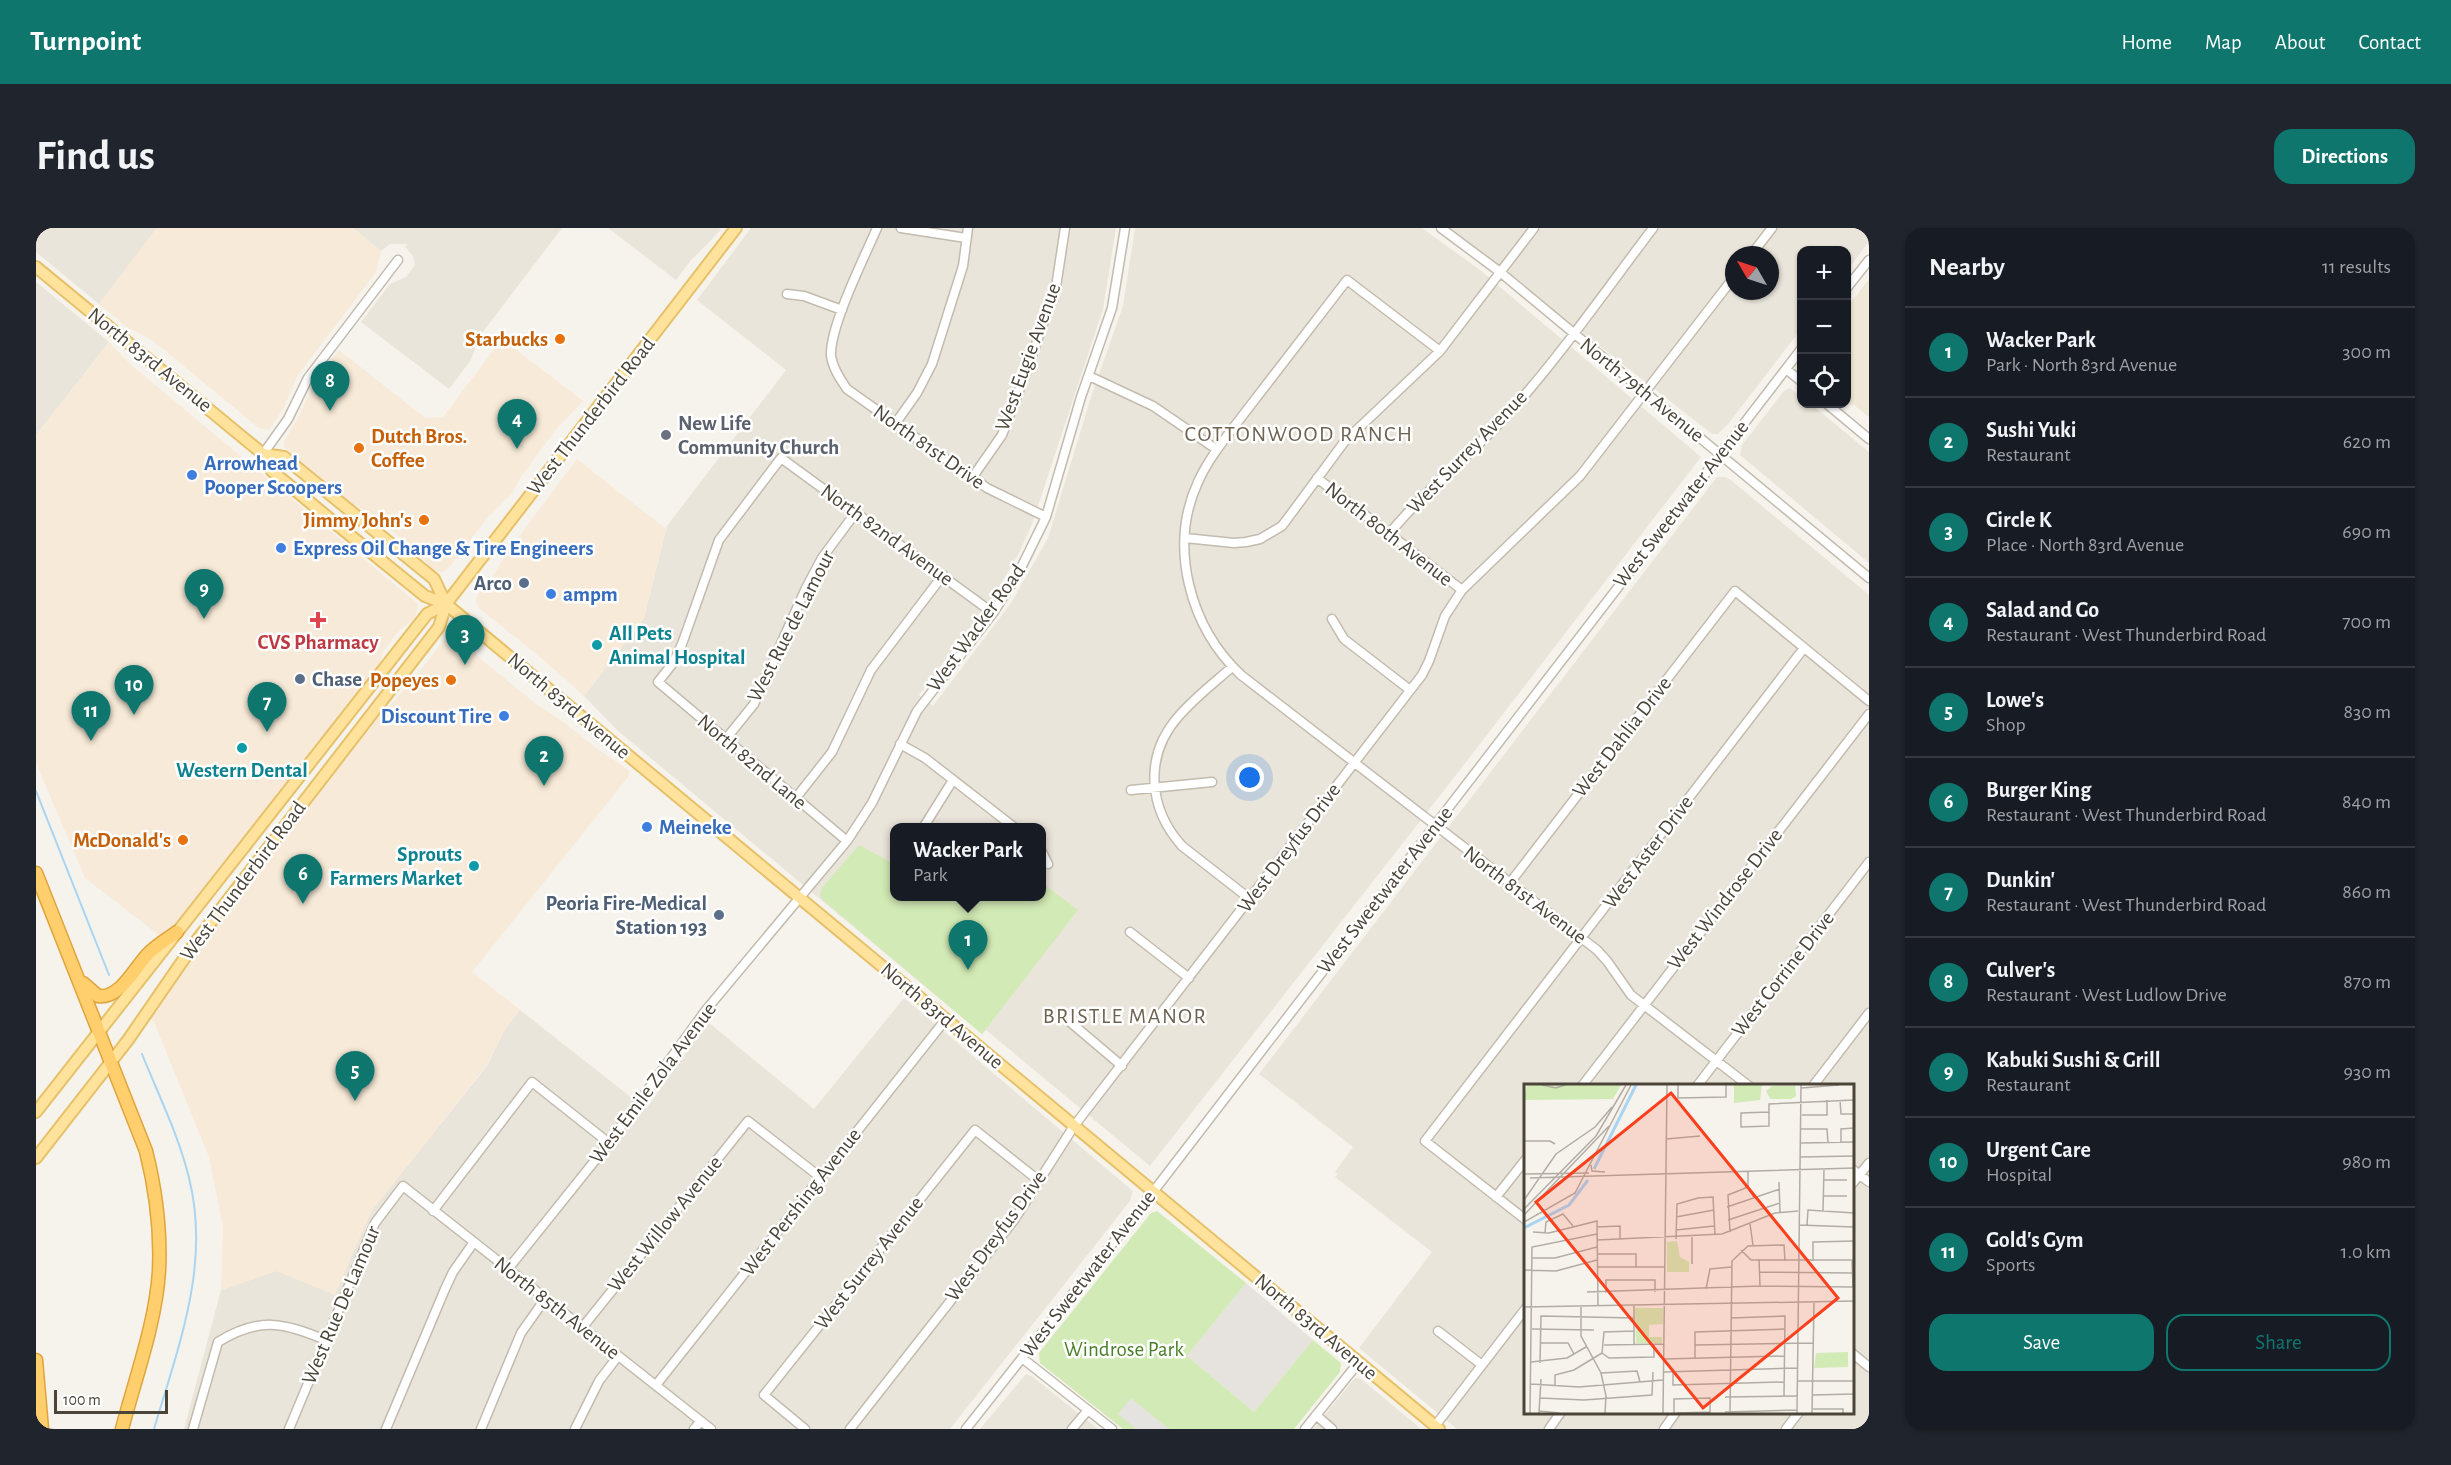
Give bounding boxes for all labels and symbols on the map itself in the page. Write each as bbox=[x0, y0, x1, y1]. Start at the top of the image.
north arrow bbox=[1725, 246, 1779, 300]
street label: West Eugie Avenue bbox=[992, 280, 1064, 434]
street label: North 83rd Avenue bbox=[84, 304, 216, 416]
place label: Starbucks bbox=[465, 329, 548, 350]
marker: Starbucks bbox=[553, 332, 567, 346]
street label: West Thunderbird Road bbox=[523, 333, 659, 499]
street label: North 79th Avenue bbox=[1576, 334, 1708, 446]
pin: 8 bbox=[310, 362, 350, 411]
street label: West Surrey Avenue bbox=[1403, 386, 1531, 518]
pin: 4 bbox=[498, 400, 536, 449]
street label: North 81st Drive bbox=[869, 401, 989, 493]
place label: New Life Community Church bbox=[678, 413, 839, 458]
street label: West Sweetwater Avenue bbox=[1609, 416, 1753, 592]
district label: COTTONWOOD RANCH bbox=[1185, 423, 1413, 445]
place label: Dutch Bros. Coffee bbox=[371, 426, 467, 471]
marker: New Life Community Church bbox=[659, 428, 673, 442]
marker: Dutch Bros. Coffee bbox=[352, 441, 366, 455]
place label: Arrowhead Pooper Scoopers bbox=[204, 453, 342, 498]
marker: Arrowhead Pooper Scoopers bbox=[185, 468, 199, 482]
street label: North 80th Avenue bbox=[1321, 478, 1457, 590]
street label: North 82nd Avenue bbox=[817, 480, 957, 590]
place label: Jimmy John's bbox=[303, 510, 412, 531]
marker: Jimmy John's bbox=[417, 513, 431, 527]
place label: Express Oil Change & Tire Engineers bbox=[293, 538, 593, 559]
marker: Express Oil Change & Tire Engineers bbox=[274, 541, 288, 555]
street label: West Rue de Lamour bbox=[744, 547, 838, 705]
street label: West Wacker Road bbox=[923, 560, 1029, 696]
pin: 9 bbox=[184, 570, 224, 619]
place label: Arco bbox=[474, 573, 512, 594]
marker: Arco bbox=[517, 576, 531, 590]
place label: ampm bbox=[563, 584, 618, 605]
marker: ampm bbox=[544, 587, 558, 601]
marker: CVS Pharmacy bbox=[311, 613, 325, 627]
pin: 3 bbox=[446, 616, 484, 665]
place label: All Pets Animal Hospital bbox=[609, 623, 746, 668]
place label: CVS Pharmacy bbox=[257, 632, 379, 653]
marker: All Pets Animal Hospital bbox=[590, 638, 604, 652]
street label: North 83rd Avenue bbox=[504, 649, 634, 763]
pin: 10 bbox=[114, 666, 154, 715]
place label: Chase bbox=[312, 669, 362, 690]
place label: Popeyes bbox=[370, 670, 439, 691]
marker: Chase bbox=[293, 672, 307, 686]
marker: Popeyes bbox=[444, 673, 458, 687]
street label: West Dahlia Drive bbox=[1569, 673, 1675, 801]
pin: 7 bbox=[248, 682, 286, 732]
pin: 11 bbox=[72, 692, 110, 741]
place label: Discount Tire bbox=[381, 706, 492, 727]
marker: Discount Tire bbox=[497, 709, 511, 723]
street label: North 82nd Lane bbox=[693, 710, 811, 814]
pin: 2 bbox=[524, 736, 564, 786]
marker: Western Dental bbox=[235, 741, 249, 755]
place label: Western Dental bbox=[176, 760, 308, 781]
your location bbox=[1235, 763, 1264, 792]
street label: West Dreyfus Drive bbox=[1234, 779, 1344, 917]
street label: West Aster Drive bbox=[1599, 792, 1697, 912]
street label: West Thunderbird Road bbox=[176, 797, 310, 965]
street label: West Sweetwater Avenue bbox=[1313, 802, 1457, 978]
place label: Meineke bbox=[659, 817, 732, 838]
marker: Meineke bbox=[640, 820, 654, 834]
street label: West Windrose Drive bbox=[1664, 825, 1786, 973]
place label: McDonald's bbox=[73, 830, 171, 851]
marker: McDonald's bbox=[176, 833, 190, 847]
street label: North 81st Avenue bbox=[1459, 842, 1591, 948]
place label: Sprouts Farmers Market bbox=[330, 844, 462, 889]
pin: 6 bbox=[284, 854, 322, 904]
marker: Sprouts Farmers Market bbox=[467, 859, 481, 873]
place label: Peoria Fire-Medical Station 193 bbox=[545, 893, 707, 938]
marker: Peoria Fire-Medical Station 193 bbox=[712, 908, 726, 922]
street label: West Corrine Drive bbox=[1728, 908, 1838, 1040]
pin: 1 bbox=[948, 920, 988, 970]
street label: North 83rd Avenue bbox=[877, 959, 1007, 1073]
street label: West Emile Zola Avenue bbox=[586, 998, 720, 1168]
district label: BRISTLE MANOR bbox=[1043, 1005, 1207, 1027]
pin: 5 bbox=[336, 1052, 374, 1101]
inset map bbox=[1524, 1084, 1854, 1414]
street label: West Pershing Avenue bbox=[737, 1124, 865, 1280]
street label: West Willow Avenue bbox=[604, 1152, 726, 1296]
street label: West Dreyfus Drive bbox=[942, 1167, 1050, 1305]
street label: West Sweetwater Avenue bbox=[1016, 1186, 1160, 1362]
street label: West Surrey Avenue bbox=[811, 1192, 927, 1334]
street label: West Rue De Lamour bbox=[298, 1223, 384, 1387]
street label: North 85th Avenue bbox=[490, 1253, 624, 1363]
street label: North 83rd Avenue bbox=[1251, 1270, 1381, 1384]
park label: Windrose Park bbox=[1064, 1339, 1184, 1360]
scale bar bbox=[54, 1387, 168, 1414]

